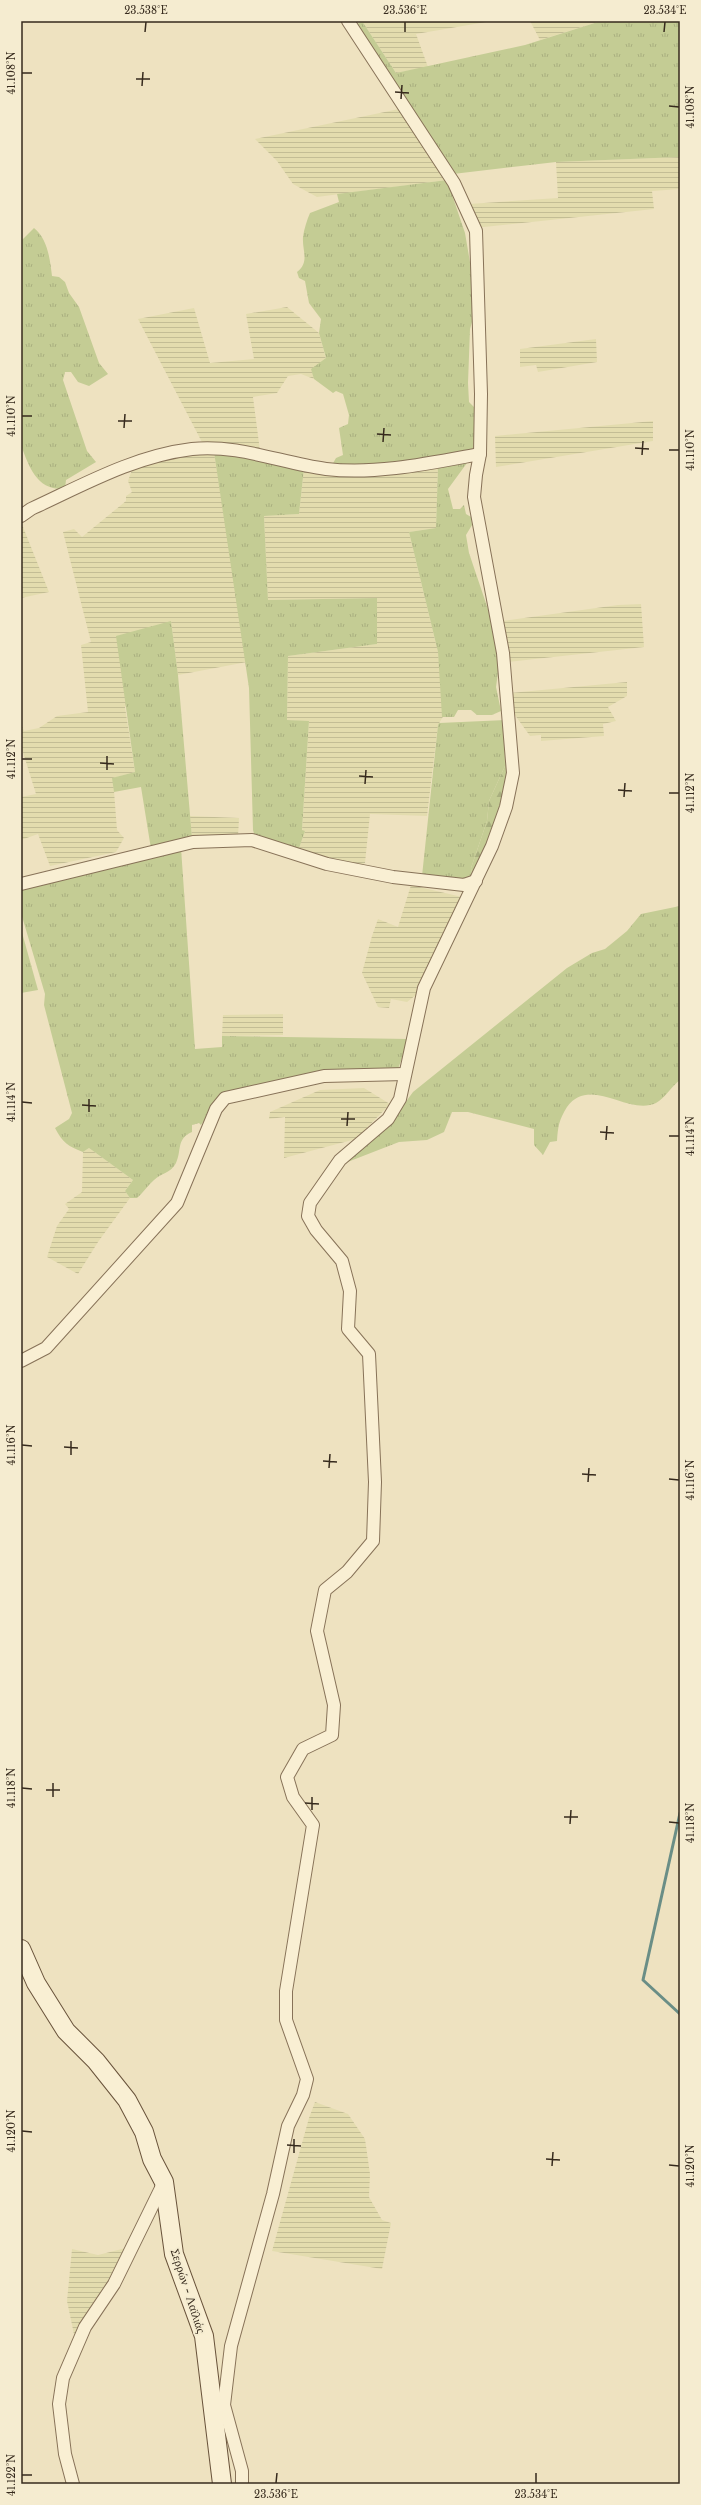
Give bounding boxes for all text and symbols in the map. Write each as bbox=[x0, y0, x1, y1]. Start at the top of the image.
text: 23.538°E bbox=[124, 4, 168, 17]
text: 23.536°E bbox=[383, 4, 427, 17]
text: 23.534°E bbox=[643, 4, 687, 17]
text: 41.108°N bbox=[5, 51, 18, 95]
text: 41.108°N bbox=[684, 85, 697, 129]
text: 41.110°N bbox=[5, 395, 18, 437]
text: 41.110°N bbox=[684, 429, 697, 471]
text: 41.112°N bbox=[5, 739, 18, 779]
text: 41.112°N bbox=[684, 773, 697, 813]
text: 41.114°N bbox=[5, 1082, 18, 1122]
text: 41.114°N bbox=[684, 1116, 697, 1156]
text: 41.116°N bbox=[5, 1425, 18, 1465]
text: 41.116°N bbox=[684, 1460, 697, 1500]
text: 41.118°N bbox=[5, 1768, 18, 1808]
text: 41.118°N bbox=[684, 1803, 697, 1843]
text: 41.120°N bbox=[5, 2109, 18, 2153]
text: 41.120°N bbox=[684, 2144, 697, 2188]
street label: Σερρών - Λαϊλιάς bbox=[168, 2247, 209, 2335]
text: 41.122°N bbox=[5, 2454, 18, 2496]
text: 23.536°E bbox=[254, 2488, 298, 2501]
text: 23.534°E bbox=[514, 2488, 558, 2501]

